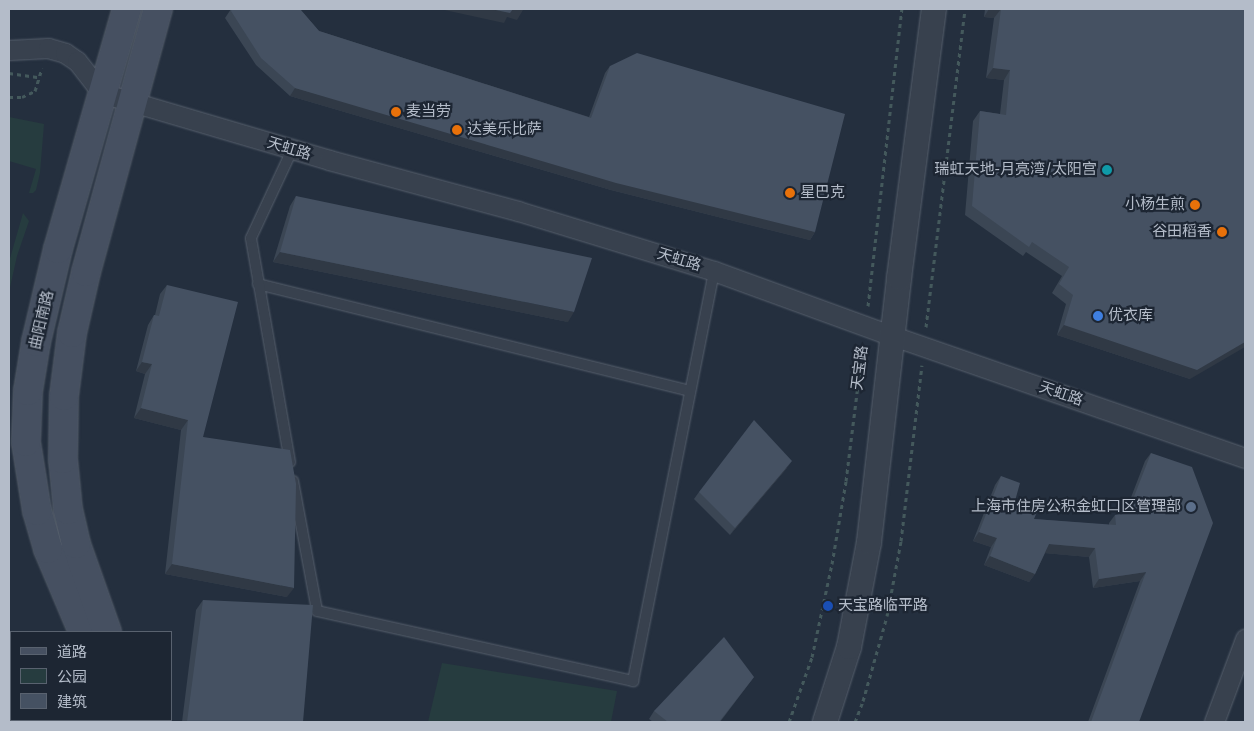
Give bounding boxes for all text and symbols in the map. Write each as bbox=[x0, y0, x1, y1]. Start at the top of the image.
place label: 麦当劳 bbox=[406, 103, 451, 121]
marker: 麦当劳 bbox=[390, 106, 402, 118]
place label: 达美乐比萨 bbox=[467, 121, 542, 139]
marker: 达美乐比萨 bbox=[451, 124, 463, 136]
street label: 天虹路 bbox=[265, 134, 313, 164]
place label: 瑞虹天地-月亮湾/太阳宫 bbox=[934, 161, 1097, 179]
marker: 瑞虹天地-月亮湾/太阳宫 bbox=[1101, 164, 1113, 176]
place label: 星巴克 bbox=[800, 184, 845, 202]
marker: 星巴克 bbox=[784, 187, 796, 199]
place label: 小杨生煎 bbox=[1125, 196, 1185, 214]
marker: 小杨生煎 bbox=[1189, 199, 1201, 211]
place label: 谷田稻香 bbox=[1152, 223, 1212, 241]
marker: 谷田稻香 bbox=[1216, 226, 1228, 238]
street label: 天虹路 bbox=[655, 245, 703, 275]
street label: 曲阳南路 bbox=[26, 289, 58, 351]
place label: 优衣库 bbox=[1108, 307, 1153, 325]
marker: 优衣库 bbox=[1092, 310, 1104, 322]
street label: 天宝路 bbox=[848, 345, 872, 391]
street label: 天虹路 bbox=[1037, 378, 1085, 410]
place label: 上海市住房公积金虹口区管理部 bbox=[971, 498, 1181, 516]
marker: 上海市住房公积金虹口区管理部 bbox=[1185, 501, 1197, 513]
place label: 天宝路临平路 bbox=[838, 597, 928, 615]
marker: 天宝路临平路 bbox=[822, 600, 834, 612]
legend bbox=[10, 631, 172, 721]
text: 道路 bbox=[57, 643, 87, 661]
text: 公园 bbox=[57, 668, 87, 686]
text: 建筑 bbox=[57, 693, 87, 711]

